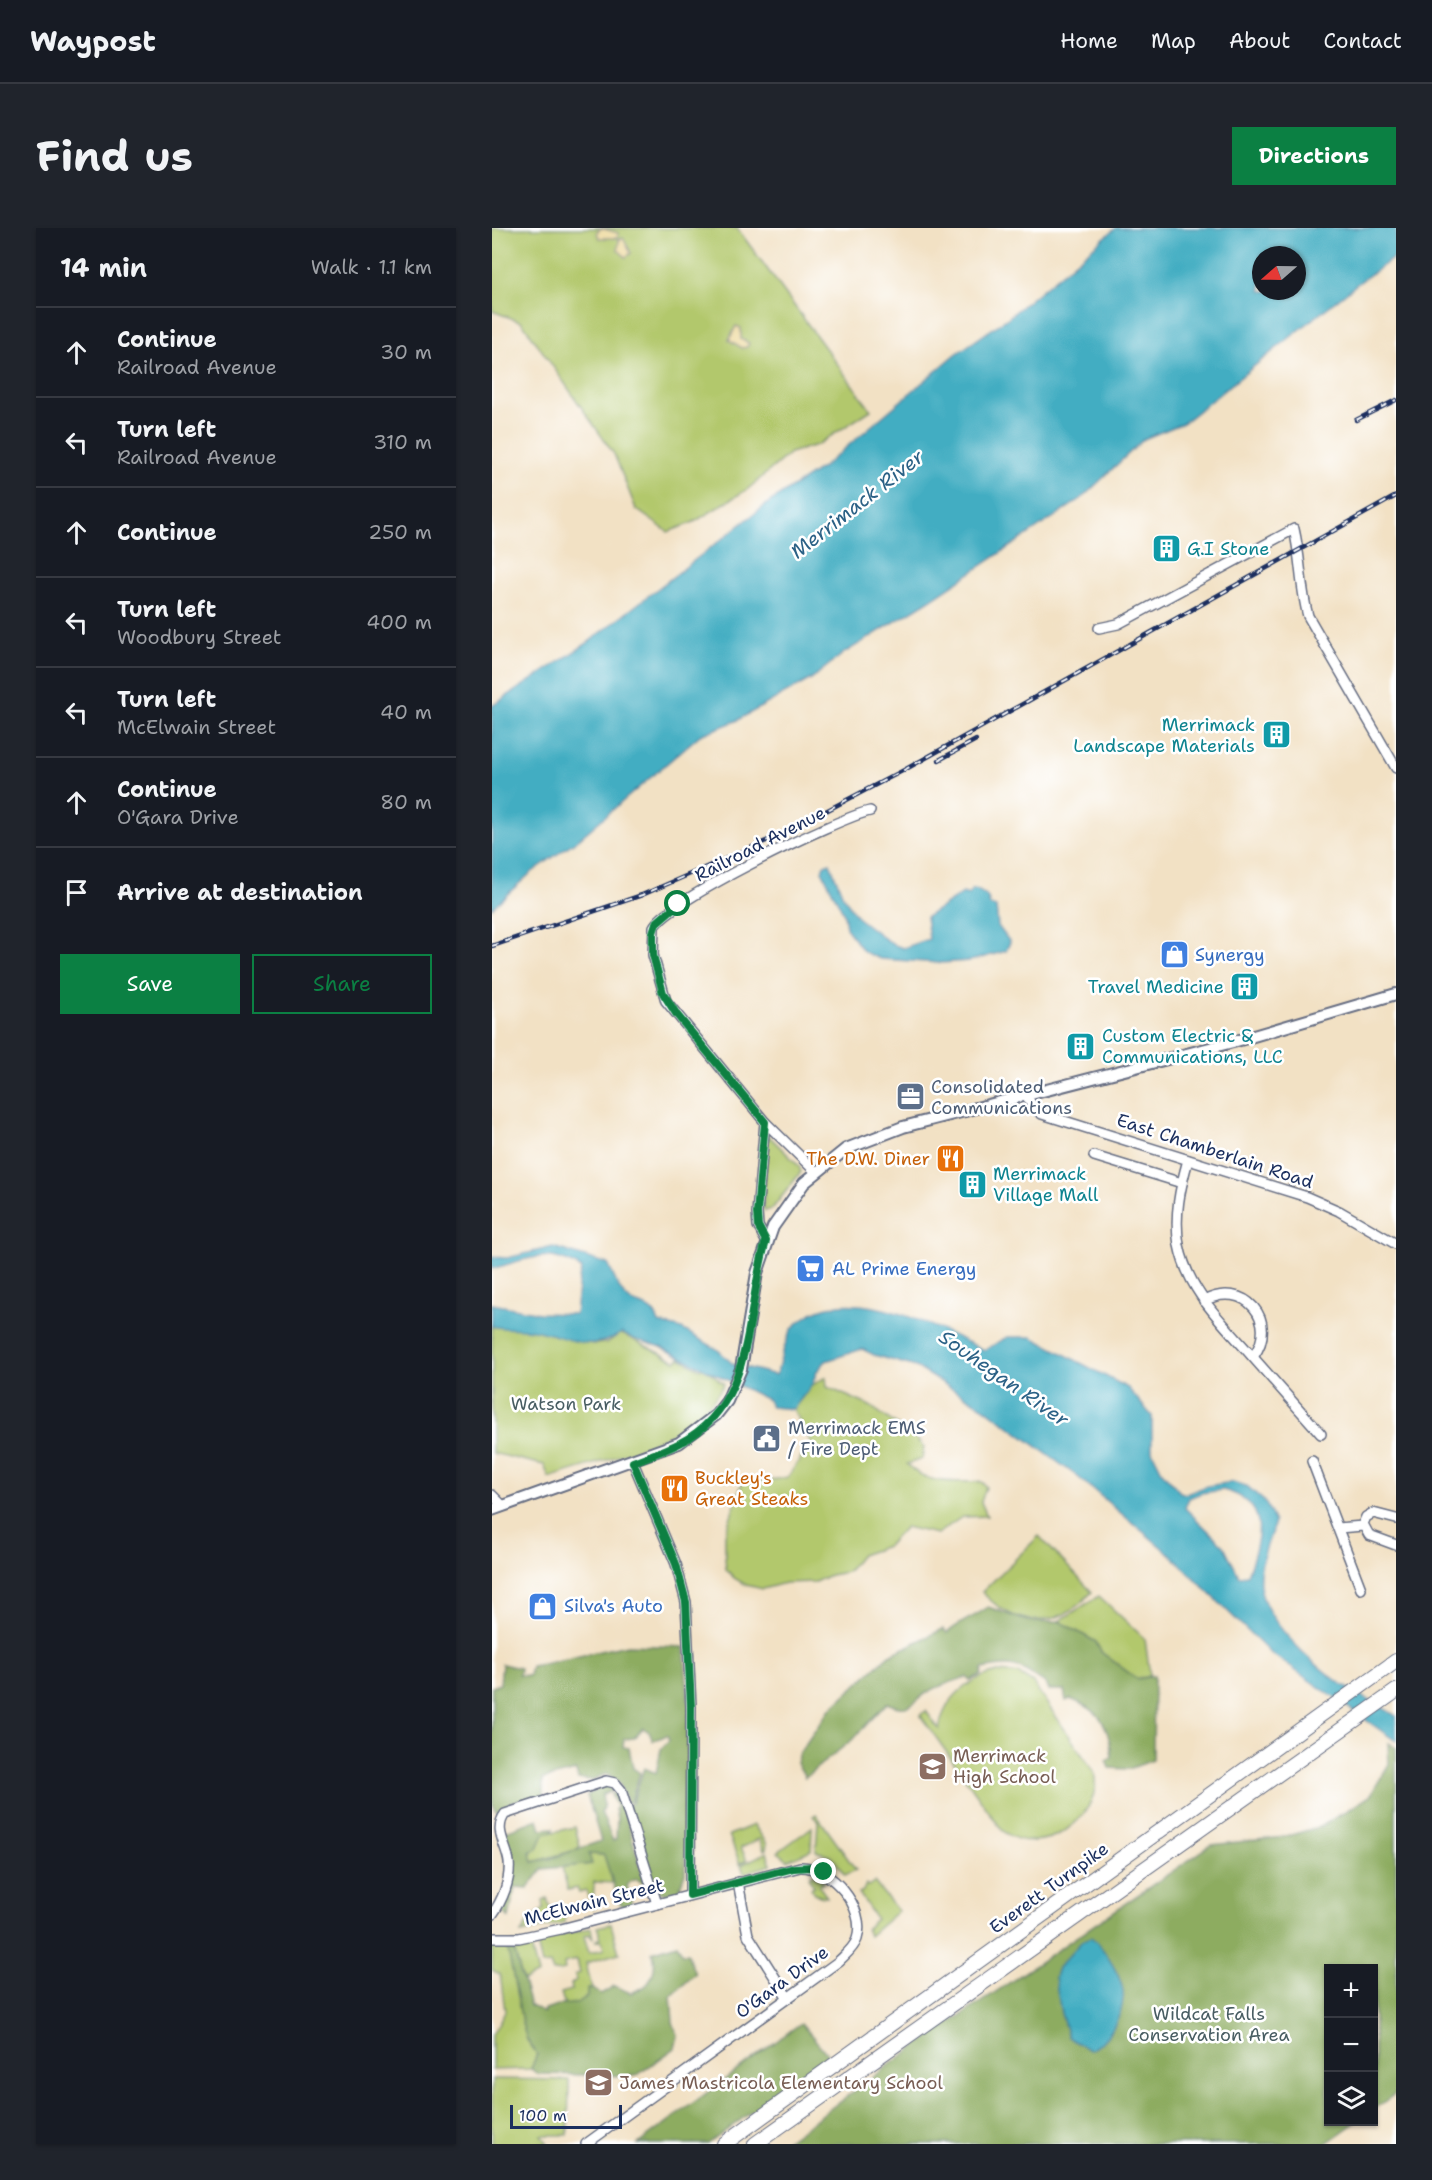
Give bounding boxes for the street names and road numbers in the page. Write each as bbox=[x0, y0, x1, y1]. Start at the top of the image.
street label: Railroad Avenue bbox=[690, 801, 830, 887]
street label: East Chamberlain Road bbox=[1114, 1108, 1316, 1194]
street label: Everett Turnpike bbox=[985, 1837, 1113, 1939]
street label: McElwain Street bbox=[522, 1873, 667, 1931]
street label: O'Gara Drive bbox=[731, 1940, 833, 2024]

